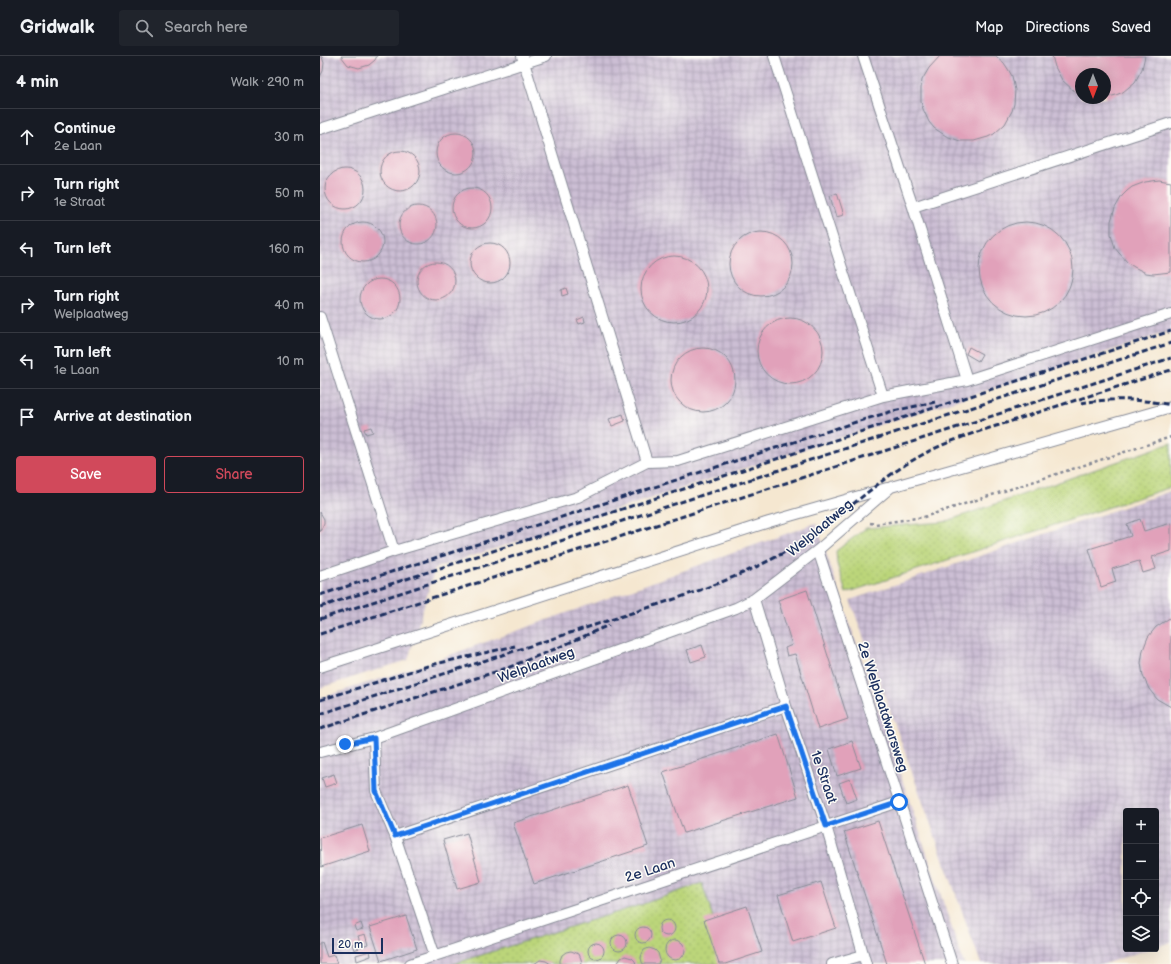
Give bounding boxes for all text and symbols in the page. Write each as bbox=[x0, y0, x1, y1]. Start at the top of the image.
search box bbox=[119, 10, 399, 46]
text: Gridwalk bbox=[20, 16, 95, 39]
icon: search bbox=[133, 17, 155, 39]
text: Search here bbox=[165, 18, 248, 37]
text: Map bbox=[975, 19, 1003, 36]
text: Directions bbox=[1025, 19, 1090, 36]
text: Saved bbox=[1112, 19, 1151, 36]
north arrow bbox=[1075, 68, 1111, 104]
text: 4 min bbox=[16, 72, 59, 92]
text: Walk · 290 m bbox=[231, 74, 304, 90]
text: Continue bbox=[54, 119, 116, 138]
icon: ahead bbox=[16, 126, 38, 148]
text: 30 m bbox=[274, 129, 304, 145]
text: 2e Laan bbox=[54, 138, 102, 154]
text: Turn right bbox=[54, 175, 119, 194]
icon: right bbox=[16, 182, 38, 204]
text: 50 m bbox=[275, 185, 304, 201]
text: 1e Straat bbox=[54, 194, 105, 210]
icon: left bbox=[16, 238, 38, 260]
text: Turn left bbox=[54, 239, 111, 258]
text: 160 m bbox=[269, 241, 304, 257]
text: Turn right bbox=[54, 287, 119, 306]
icon: right bbox=[16, 294, 38, 316]
text: 40 m bbox=[274, 297, 304, 313]
text: Welplaatweg bbox=[54, 306, 129, 322]
text: Turn left bbox=[54, 343, 111, 362]
icon: left bbox=[16, 350, 38, 372]
text: 10 m bbox=[277, 353, 304, 369]
text: 1e Laan bbox=[54, 362, 99, 378]
icon: arrive bbox=[16, 406, 38, 428]
text: Arrive at destination bbox=[54, 407, 192, 426]
button: Save bbox=[16, 456, 156, 493]
button: Share bbox=[164, 456, 304, 493]
street label: Welplaatweg bbox=[784, 496, 856, 560]
street label: 2e Welplaatdwarsweg bbox=[854, 640, 912, 774]
street label: Welplaatweg bbox=[495, 643, 577, 687]
route end bbox=[336, 735, 354, 753]
street label: 1e Straat bbox=[807, 748, 841, 806]
route start bbox=[890, 793, 908, 811]
map controls bbox=[1123, 808, 1159, 952]
button: + bbox=[1123, 808, 1159, 844]
button: − bbox=[1123, 844, 1159, 880]
street label: 2e Laan bbox=[623, 854, 677, 886]
button: locate bbox=[1123, 880, 1159, 916]
button: layers bbox=[1123, 916, 1159, 952]
scale bar bbox=[332, 936, 383, 955]
text: 20 m bbox=[338, 938, 363, 951]

